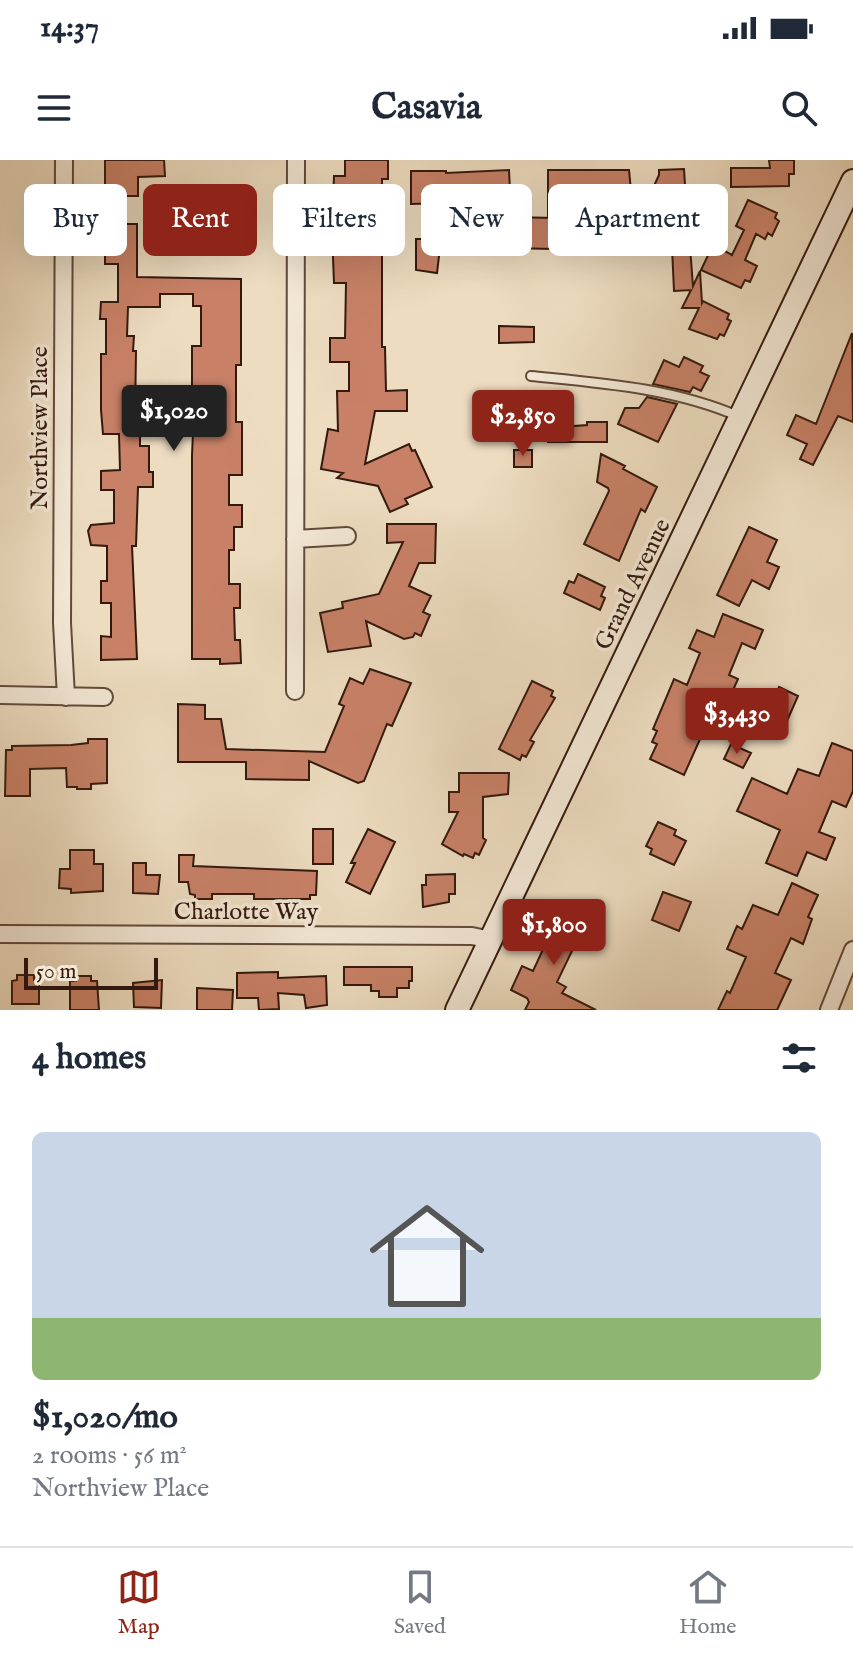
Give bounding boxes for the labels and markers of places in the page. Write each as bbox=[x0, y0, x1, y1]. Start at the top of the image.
pin: $1,020 bbox=[109, 385, 239, 453]
pin: $2,850 bbox=[458, 390, 588, 458]
pin: $3,430 bbox=[672, 688, 802, 756]
pin: $1,800 bbox=[489, 899, 619, 967]

